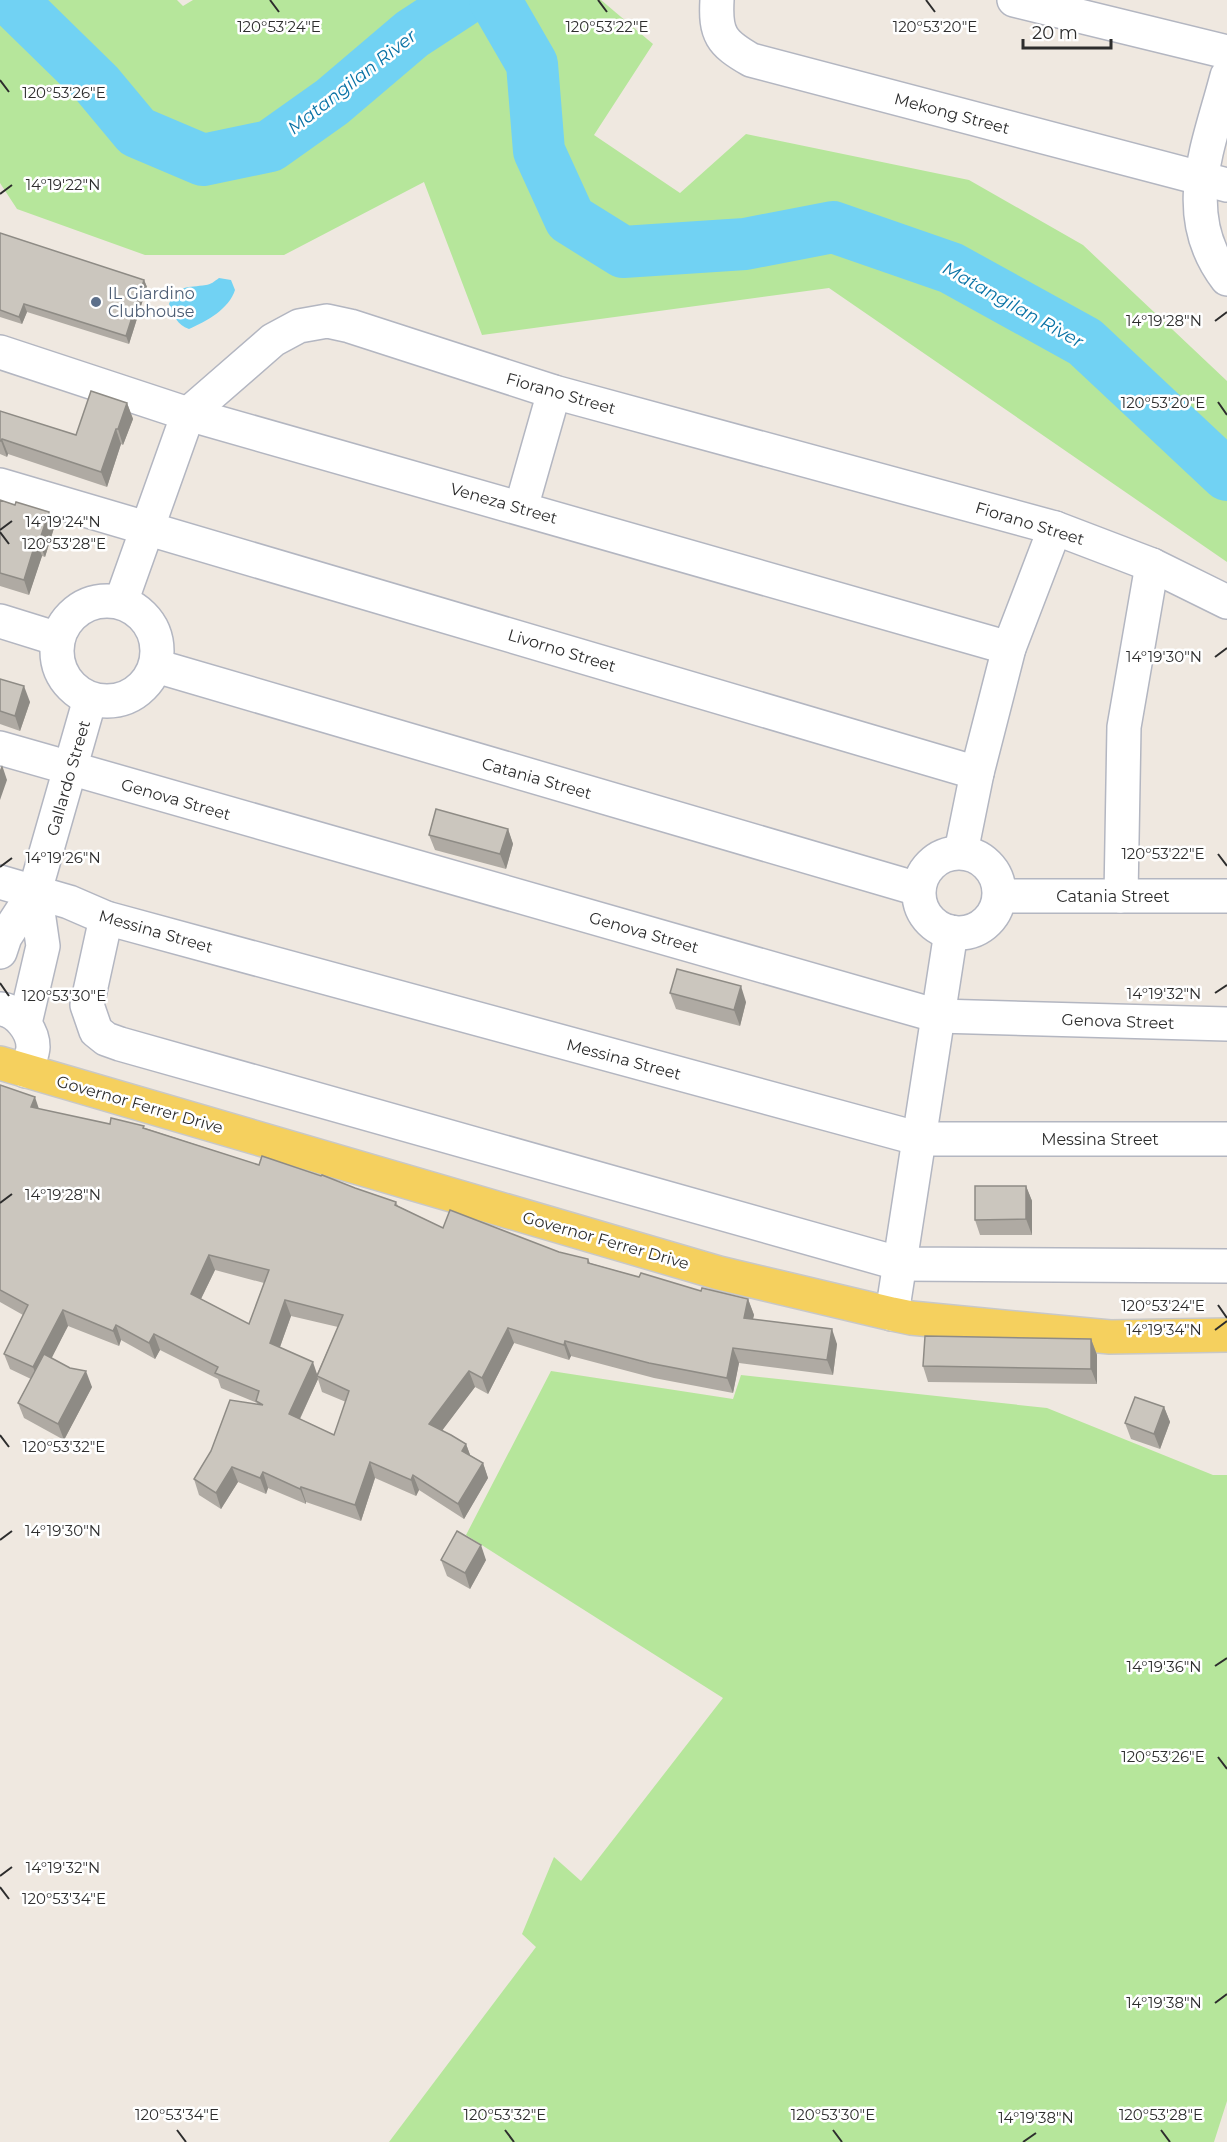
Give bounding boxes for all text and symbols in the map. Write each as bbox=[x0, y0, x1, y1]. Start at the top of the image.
scale bar bbox=[1023, 12, 1112, 50]
text: 120°53'24"E bbox=[237, 17, 321, 36]
text: 120°53'22"E bbox=[565, 17, 649, 36]
text: 120°53'20"E bbox=[893, 17, 977, 36]
text: 20 m bbox=[1032, 22, 1078, 44]
water label: Matangilan River bbox=[283, 24, 421, 139]
text: 120°53'26"E bbox=[22, 83, 106, 102]
street label: Mekong Street bbox=[892, 89, 1012, 138]
text: 14°19'22"N bbox=[26, 175, 100, 194]
water label: Matangilan River bbox=[939, 257, 1088, 353]
place label: IL Giardino Clubhouse bbox=[108, 284, 195, 321]
marker: IL Giardino Clubhouse bbox=[89, 295, 103, 309]
text: 14°19'28"N bbox=[1126, 311, 1202, 330]
street label: Fiorano Street bbox=[504, 369, 618, 418]
text: 120°53'20"E bbox=[1121, 393, 1205, 412]
street label: Veneza Street bbox=[448, 479, 560, 528]
street label: Fiorano Street bbox=[973, 498, 1087, 549]
text: 14°19'24"N bbox=[25, 512, 101, 531]
text: 120°53'28"E bbox=[22, 534, 106, 553]
street label: Livorno Street bbox=[506, 625, 619, 676]
text: 14°19'30"N bbox=[1126, 647, 1202, 666]
street label: Gallardo Street bbox=[43, 718, 94, 838]
street label: Catania Street bbox=[480, 754, 594, 803]
street label: Genova Street bbox=[119, 775, 233, 824]
text: 120°53'22"E bbox=[1121, 844, 1205, 863]
text: 14°19'26"N bbox=[25, 848, 101, 867]
street label: Catania Street bbox=[1056, 887, 1170, 906]
street label: Messina Street bbox=[97, 906, 216, 957]
street label: Genova Street bbox=[587, 908, 701, 957]
text: 14°19'32"N bbox=[1127, 984, 1201, 1003]
text: 120°53'30"E bbox=[22, 986, 106, 1005]
street label: Genova Street bbox=[1061, 1010, 1175, 1033]
street label: Messina Street bbox=[565, 1035, 684, 1084]
street label: Governor Ferrer Drive bbox=[54, 1072, 225, 1137]
street label: Messina Street bbox=[1041, 1130, 1159, 1149]
text: 14°19'28"N bbox=[25, 1185, 101, 1204]
street label: Governor Ferrer Drive bbox=[520, 1208, 691, 1273]
text: 120°53'24"E bbox=[1121, 1296, 1205, 1315]
text: 14°19'34"N bbox=[1126, 1320, 1202, 1339]
text: 120°53'32"E bbox=[23, 1437, 105, 1456]
text: 14°19'30"N bbox=[25, 1521, 101, 1540]
text: 14°19'36"N bbox=[1126, 1657, 1202, 1676]
text: 120°53'26"E bbox=[1121, 1747, 1205, 1766]
text: 14°19'32"N bbox=[26, 1858, 100, 1877]
text: 120°53'34"E bbox=[22, 1889, 106, 1908]
text: 14°19'38"N bbox=[1126, 1993, 1202, 2012]
text: 120°53'34"E bbox=[135, 2105, 219, 2124]
text: 120°53'32"E bbox=[464, 2105, 546, 2124]
text: 120°53'30"E bbox=[791, 2105, 875, 2124]
text: 120°53'28"E bbox=[1119, 2105, 1203, 2124]
text: 14°19'38"N bbox=[998, 2108, 1074, 2127]

